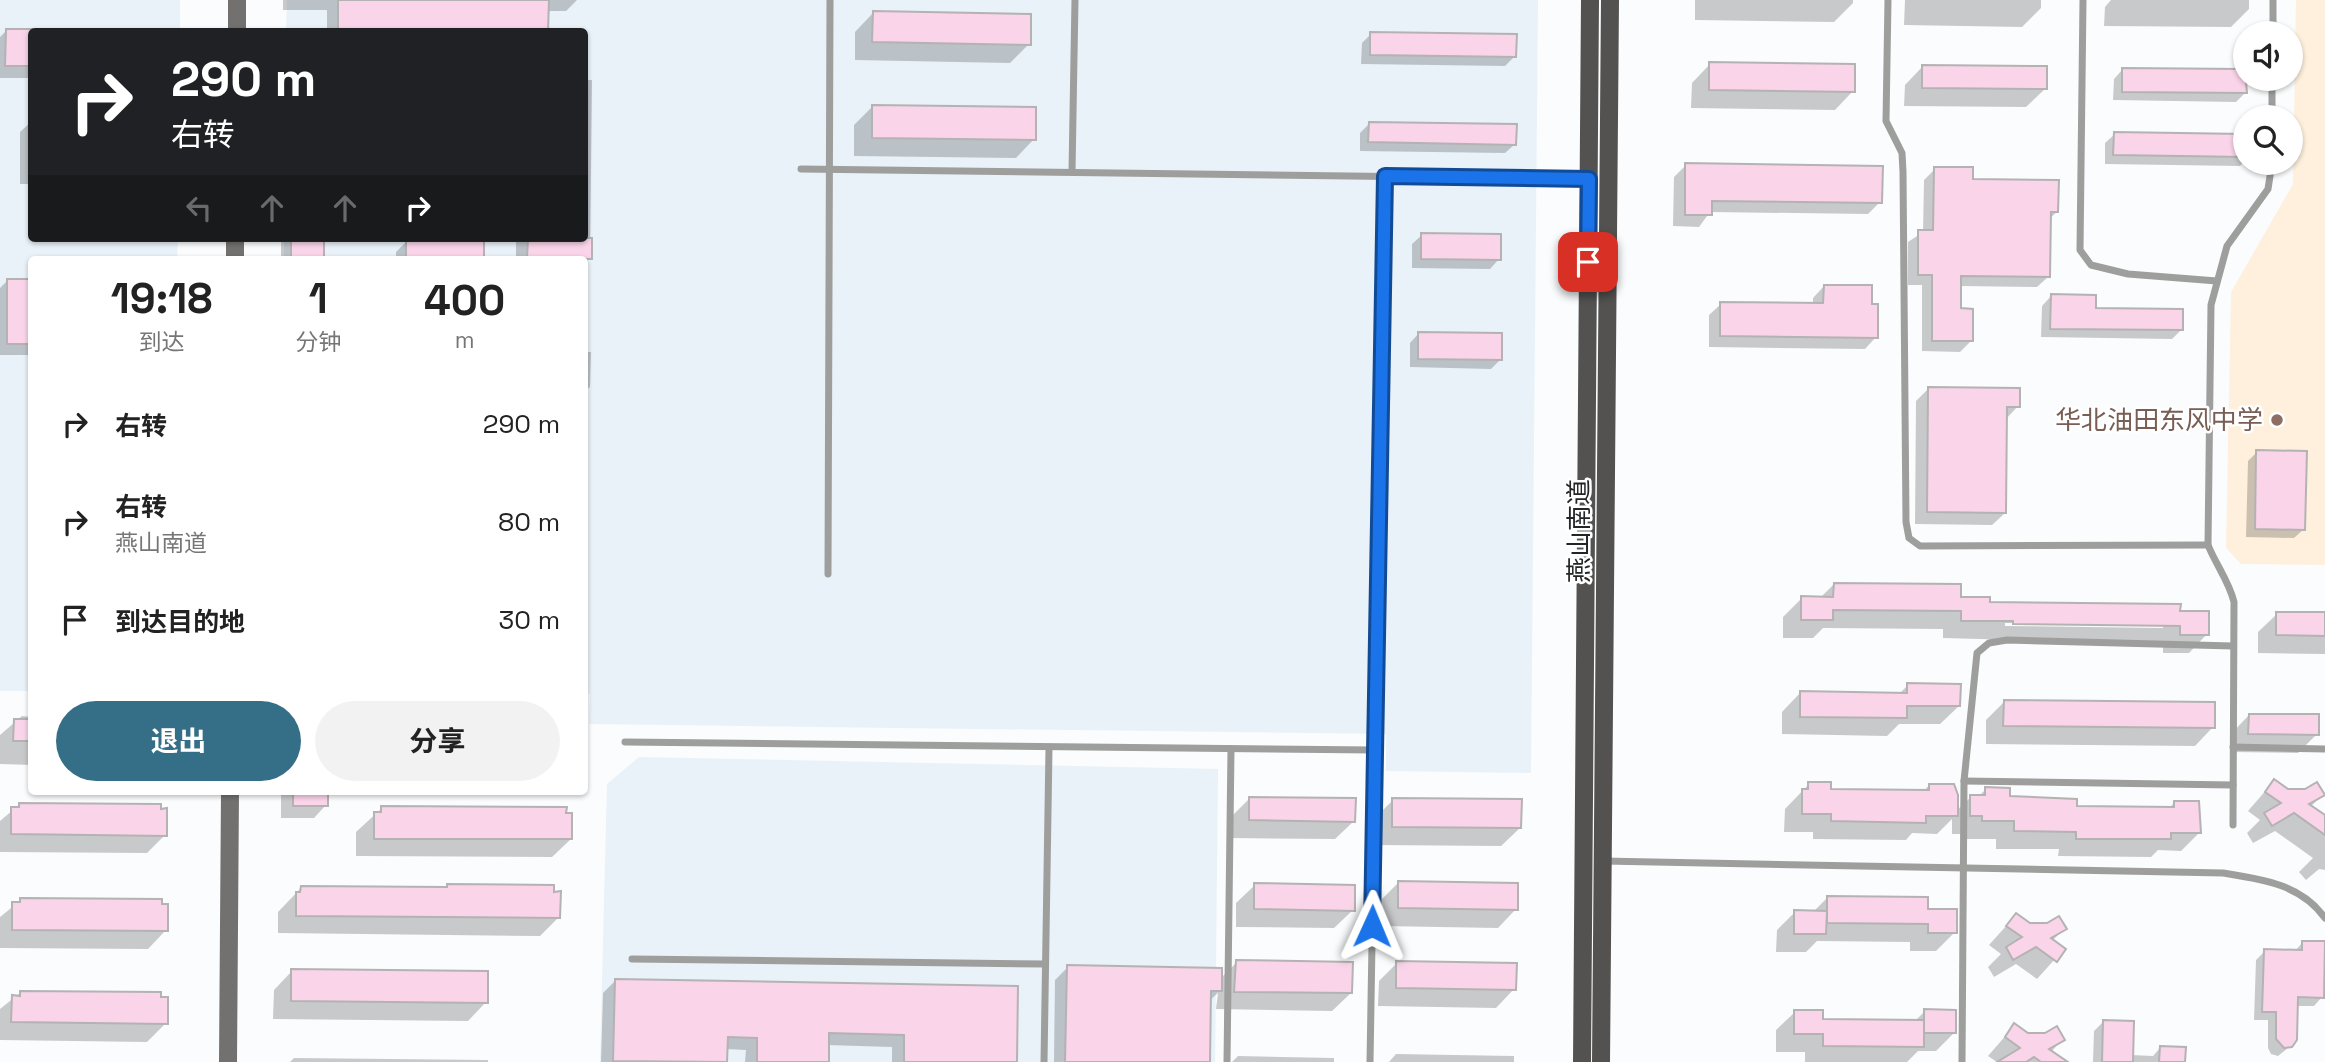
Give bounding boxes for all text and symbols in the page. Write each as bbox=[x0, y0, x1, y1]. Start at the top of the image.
map controls bbox=[2233, 21, 2303, 175]
button: sound bbox=[2233, 21, 2303, 91]
text: 290 m bbox=[171, 48, 316, 110]
icon: right bbox=[56, 56, 147, 147]
button: search bbox=[2233, 105, 2303, 175]
text: 右转 bbox=[171, 115, 235, 155]
icon: left bbox=[180, 189, 218, 227]
icon: ahead bbox=[253, 189, 291, 227]
icon: ahead bbox=[326, 189, 364, 227]
icon: right bbox=[399, 189, 437, 227]
pin bbox=[1558, 232, 1618, 292]
icon: arrive bbox=[1569, 243, 1607, 281]
text: 19:18 bbox=[111, 272, 212, 325]
text: 1 bbox=[309, 272, 328, 325]
text: 400 bbox=[424, 274, 505, 327]
text: m bbox=[455, 325, 475, 355]
text: 到达 bbox=[139, 327, 185, 357]
text: 分钟 bbox=[295, 327, 341, 357]
place label: 华北油田东风中学 bbox=[2055, 403, 2263, 437]
icon: right bbox=[56, 405, 94, 443]
text: 290 m bbox=[483, 407, 560, 441]
text: 右转 bbox=[115, 409, 167, 443]
marker: 华北油田东风中学 bbox=[2269, 412, 2285, 428]
street label: 燕山南道 bbox=[1562, 479, 1596, 583]
text: 右转 bbox=[115, 490, 167, 524]
icon: right bbox=[56, 503, 94, 541]
text: 80 m bbox=[498, 505, 560, 539]
text: 燕山南道 bbox=[115, 528, 207, 558]
icon: arrive bbox=[56, 601, 94, 639]
text: 30 m bbox=[499, 603, 560, 637]
text: 到达目的地 bbox=[115, 605, 245, 639]
button: 退出 bbox=[56, 701, 301, 781]
button: 分享 bbox=[315, 701, 560, 781]
position arrow bbox=[1335, 889, 1409, 963]

